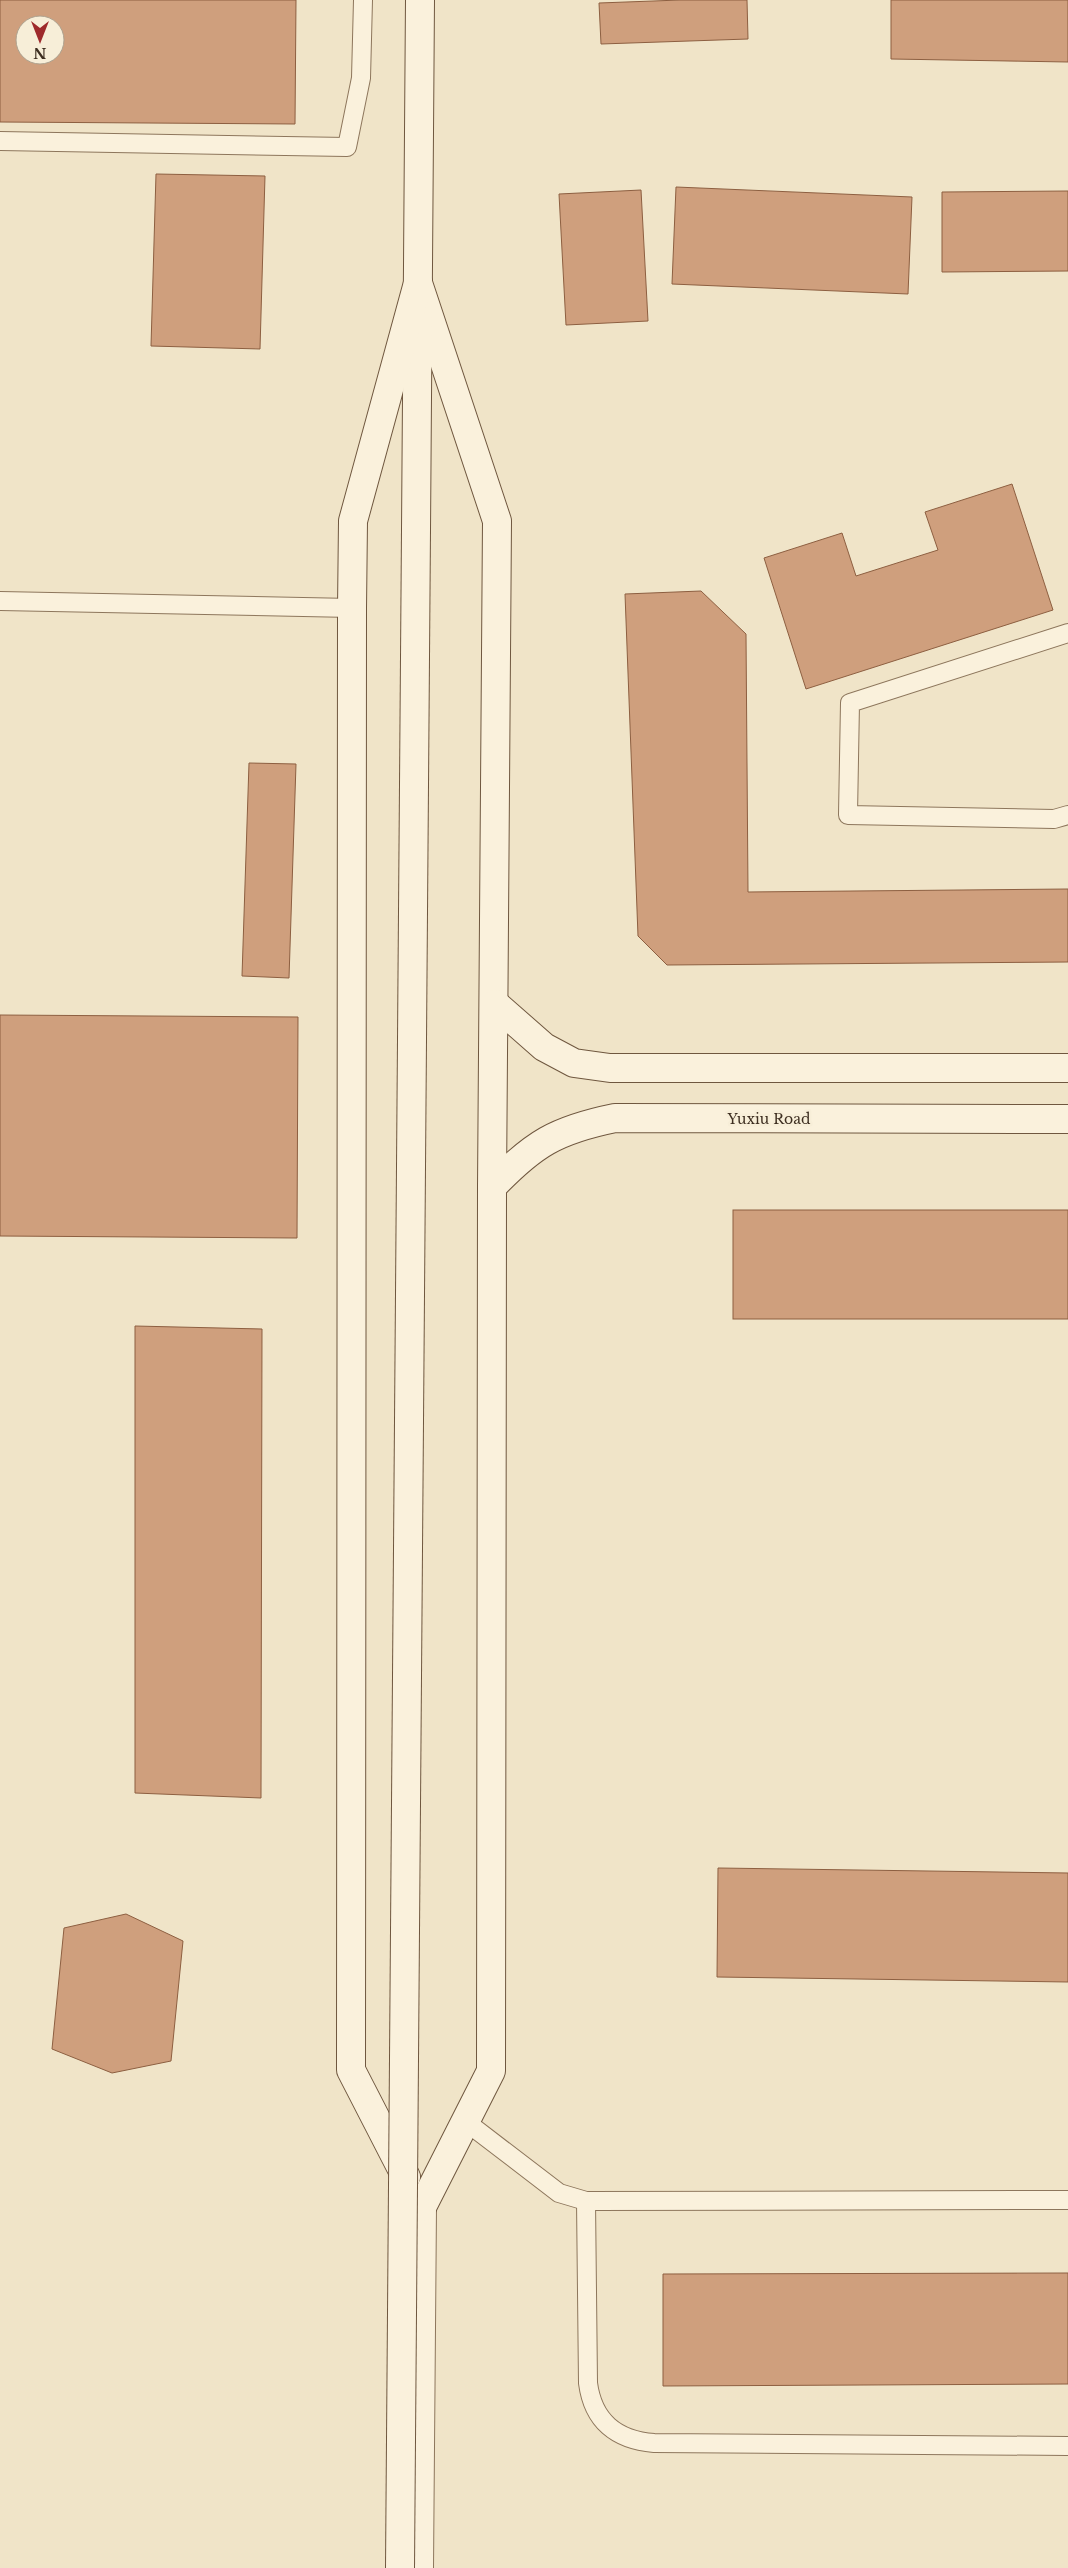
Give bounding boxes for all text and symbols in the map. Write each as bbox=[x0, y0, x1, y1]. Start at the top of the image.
north arrow bbox=[15, 15, 65, 65]
text: N bbox=[33, 44, 47, 62]
street label: Yuxiu Road bbox=[727, 1110, 811, 1128]

